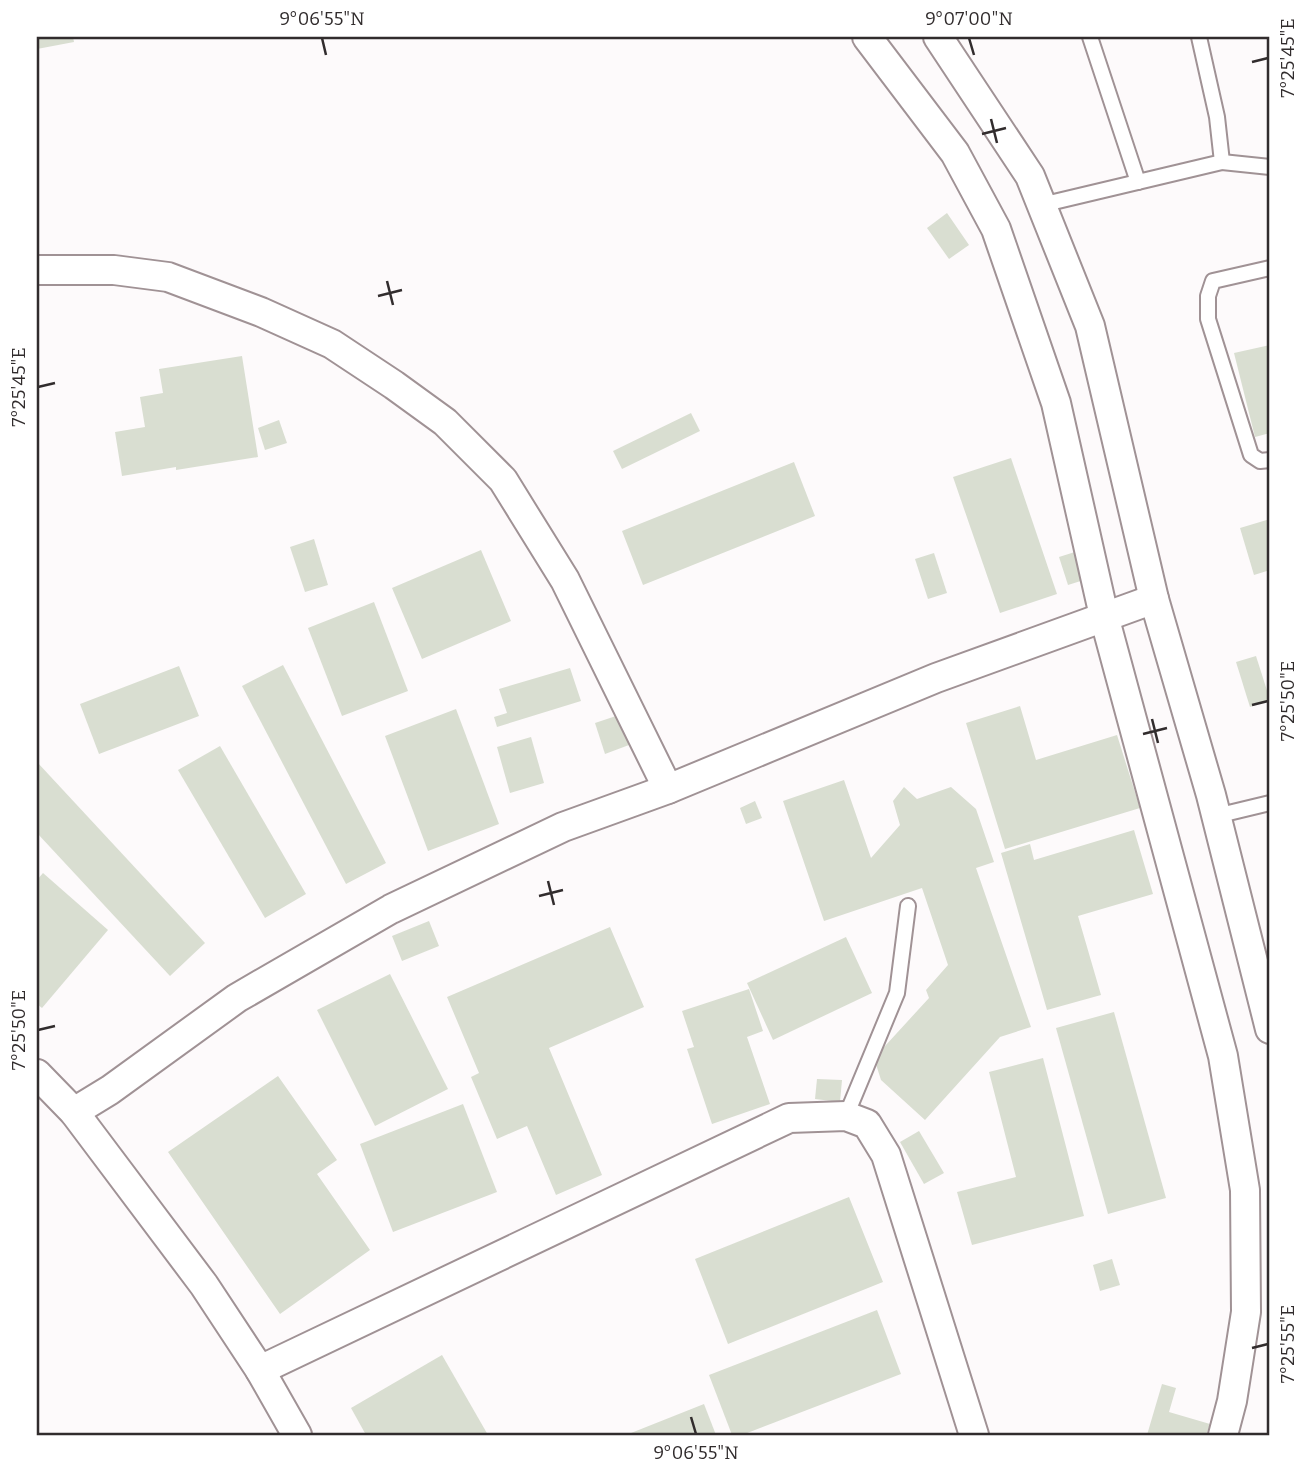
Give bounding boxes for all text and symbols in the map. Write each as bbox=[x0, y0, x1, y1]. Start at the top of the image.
text: 9°06'55"N bbox=[280, 8, 364, 30]
text: 9°07'00"N bbox=[925, 8, 1013, 30]
text: 7°25'45"E bbox=[1277, 18, 1299, 98]
text: 7°25'45"E bbox=[8, 347, 30, 427]
text: 7°25'50"E bbox=[1277, 661, 1299, 741]
text: 7°25'50"E bbox=[8, 990, 30, 1070]
text: 7°25'55"E bbox=[1277, 1305, 1299, 1383]
text: 9°06'55"N bbox=[654, 1442, 738, 1464]

